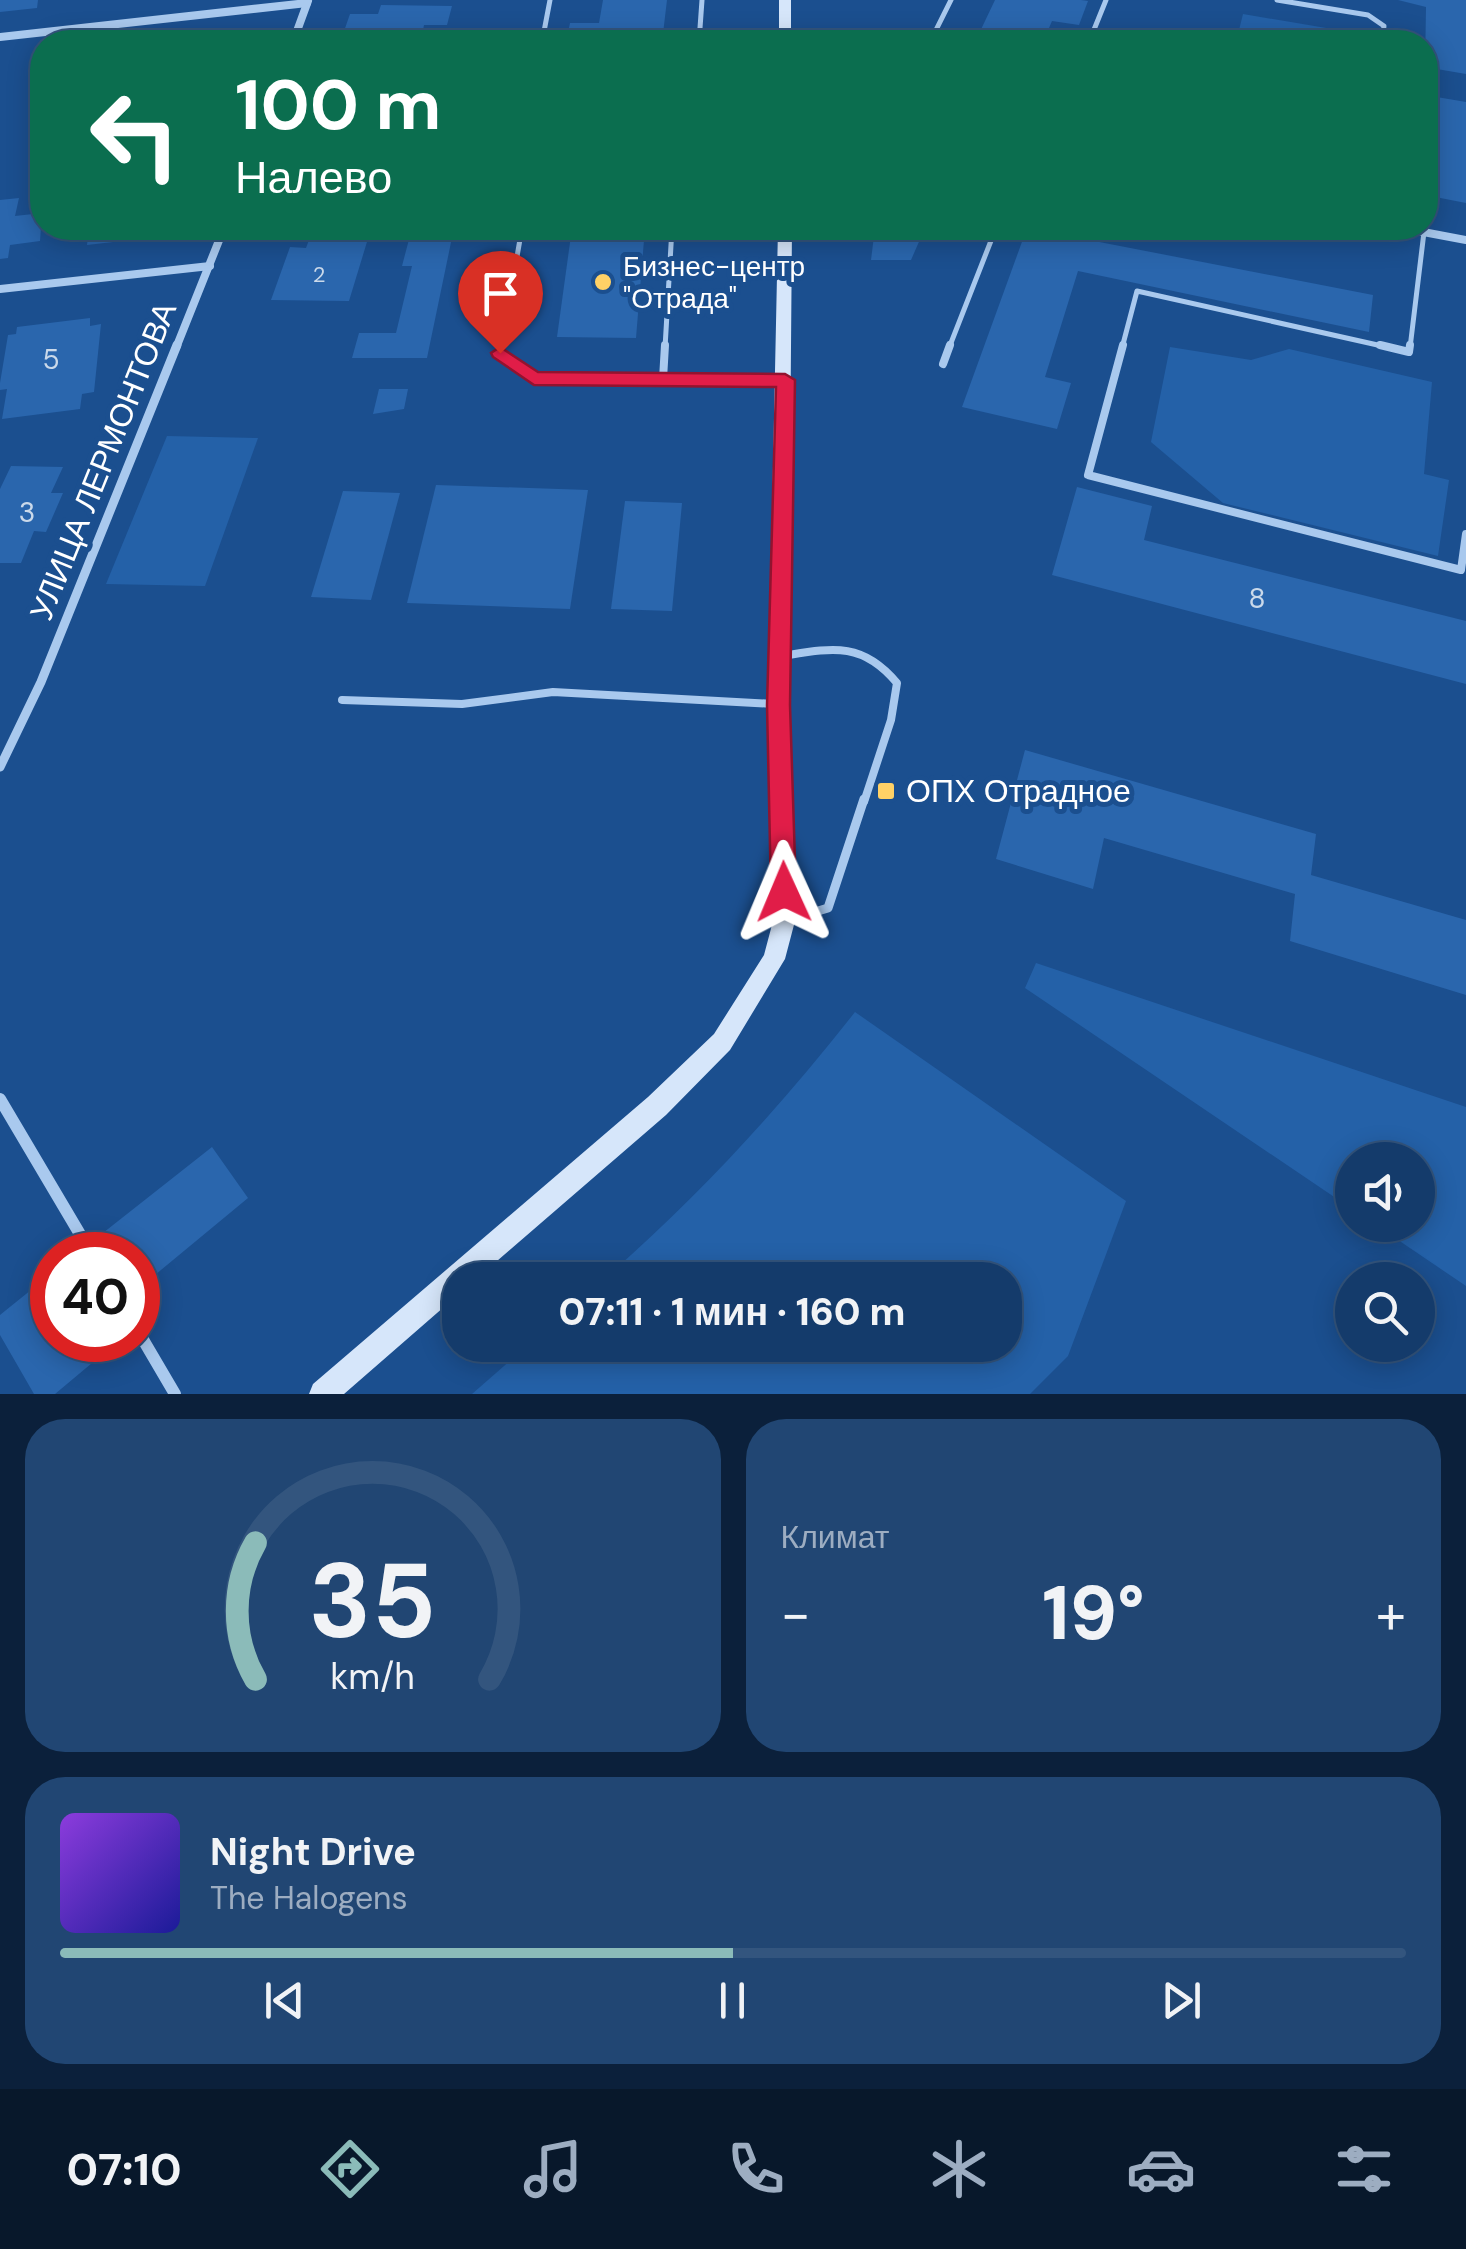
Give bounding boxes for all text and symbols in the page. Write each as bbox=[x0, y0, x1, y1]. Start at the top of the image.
text: 100 m bbox=[235, 60, 441, 151]
icon: left bbox=[70, 70, 200, 200]
text: Налево bbox=[235, 148, 392, 207]
place label: Бизнес-центр "Отрада" bbox=[623, 248, 805, 317]
pin bbox=[458, 251, 543, 354]
house number: 2 bbox=[313, 260, 325, 289]
icon: arrive bbox=[473, 266, 528, 321]
marker: Бизнес-центр "Отрада" bbox=[592, 271, 614, 293]
street label: УЛИЦА ЛЕРМОНТОВА bbox=[20, 295, 186, 626]
house number: 5 bbox=[42, 341, 60, 378]
house number: 3 bbox=[19, 494, 35, 531]
house number: 8 bbox=[1248, 580, 1266, 617]
place label: ОПХ Отрадное bbox=[906, 770, 1131, 812]
marker: ОПХ Отрадное bbox=[875, 780, 897, 802]
position arrow bbox=[732, 840, 836, 944]
map controls bbox=[1335, 1142, 1435, 1362]
button: sound bbox=[1335, 1142, 1435, 1242]
speed limit sign: 40 bbox=[30, 1232, 160, 1362]
button: search bbox=[1335, 1262, 1435, 1362]
text: 07:11 · 1 мин · 160 m bbox=[559, 1287, 905, 1337]
text: Климат bbox=[781, 1516, 889, 1558]
text: 35 bbox=[309, 1534, 436, 1669]
text: 19° bbox=[1042, 1565, 1145, 1662]
text: − bbox=[781, 1578, 811, 1650]
text: + bbox=[1376, 1578, 1406, 1650]
text: km/h bbox=[331, 1654, 415, 1700]
text: Night Drive bbox=[210, 1827, 416, 1877]
text: The Halogens bbox=[210, 1877, 408, 1919]
icon: previous bbox=[257, 1973, 312, 2028]
icon: pause bbox=[705, 1973, 760, 2028]
icon: next bbox=[1154, 1973, 1209, 2028]
icon: directions bbox=[315, 2134, 385, 2204]
icon: music bbox=[518, 2134, 588, 2204]
icon: phone bbox=[721, 2134, 791, 2204]
icon: climate bbox=[924, 2134, 994, 2204]
icon: car bbox=[1126, 2134, 1196, 2204]
icon: filters bbox=[1329, 2134, 1399, 2204]
text: 07:10 bbox=[66, 2140, 182, 2199]

